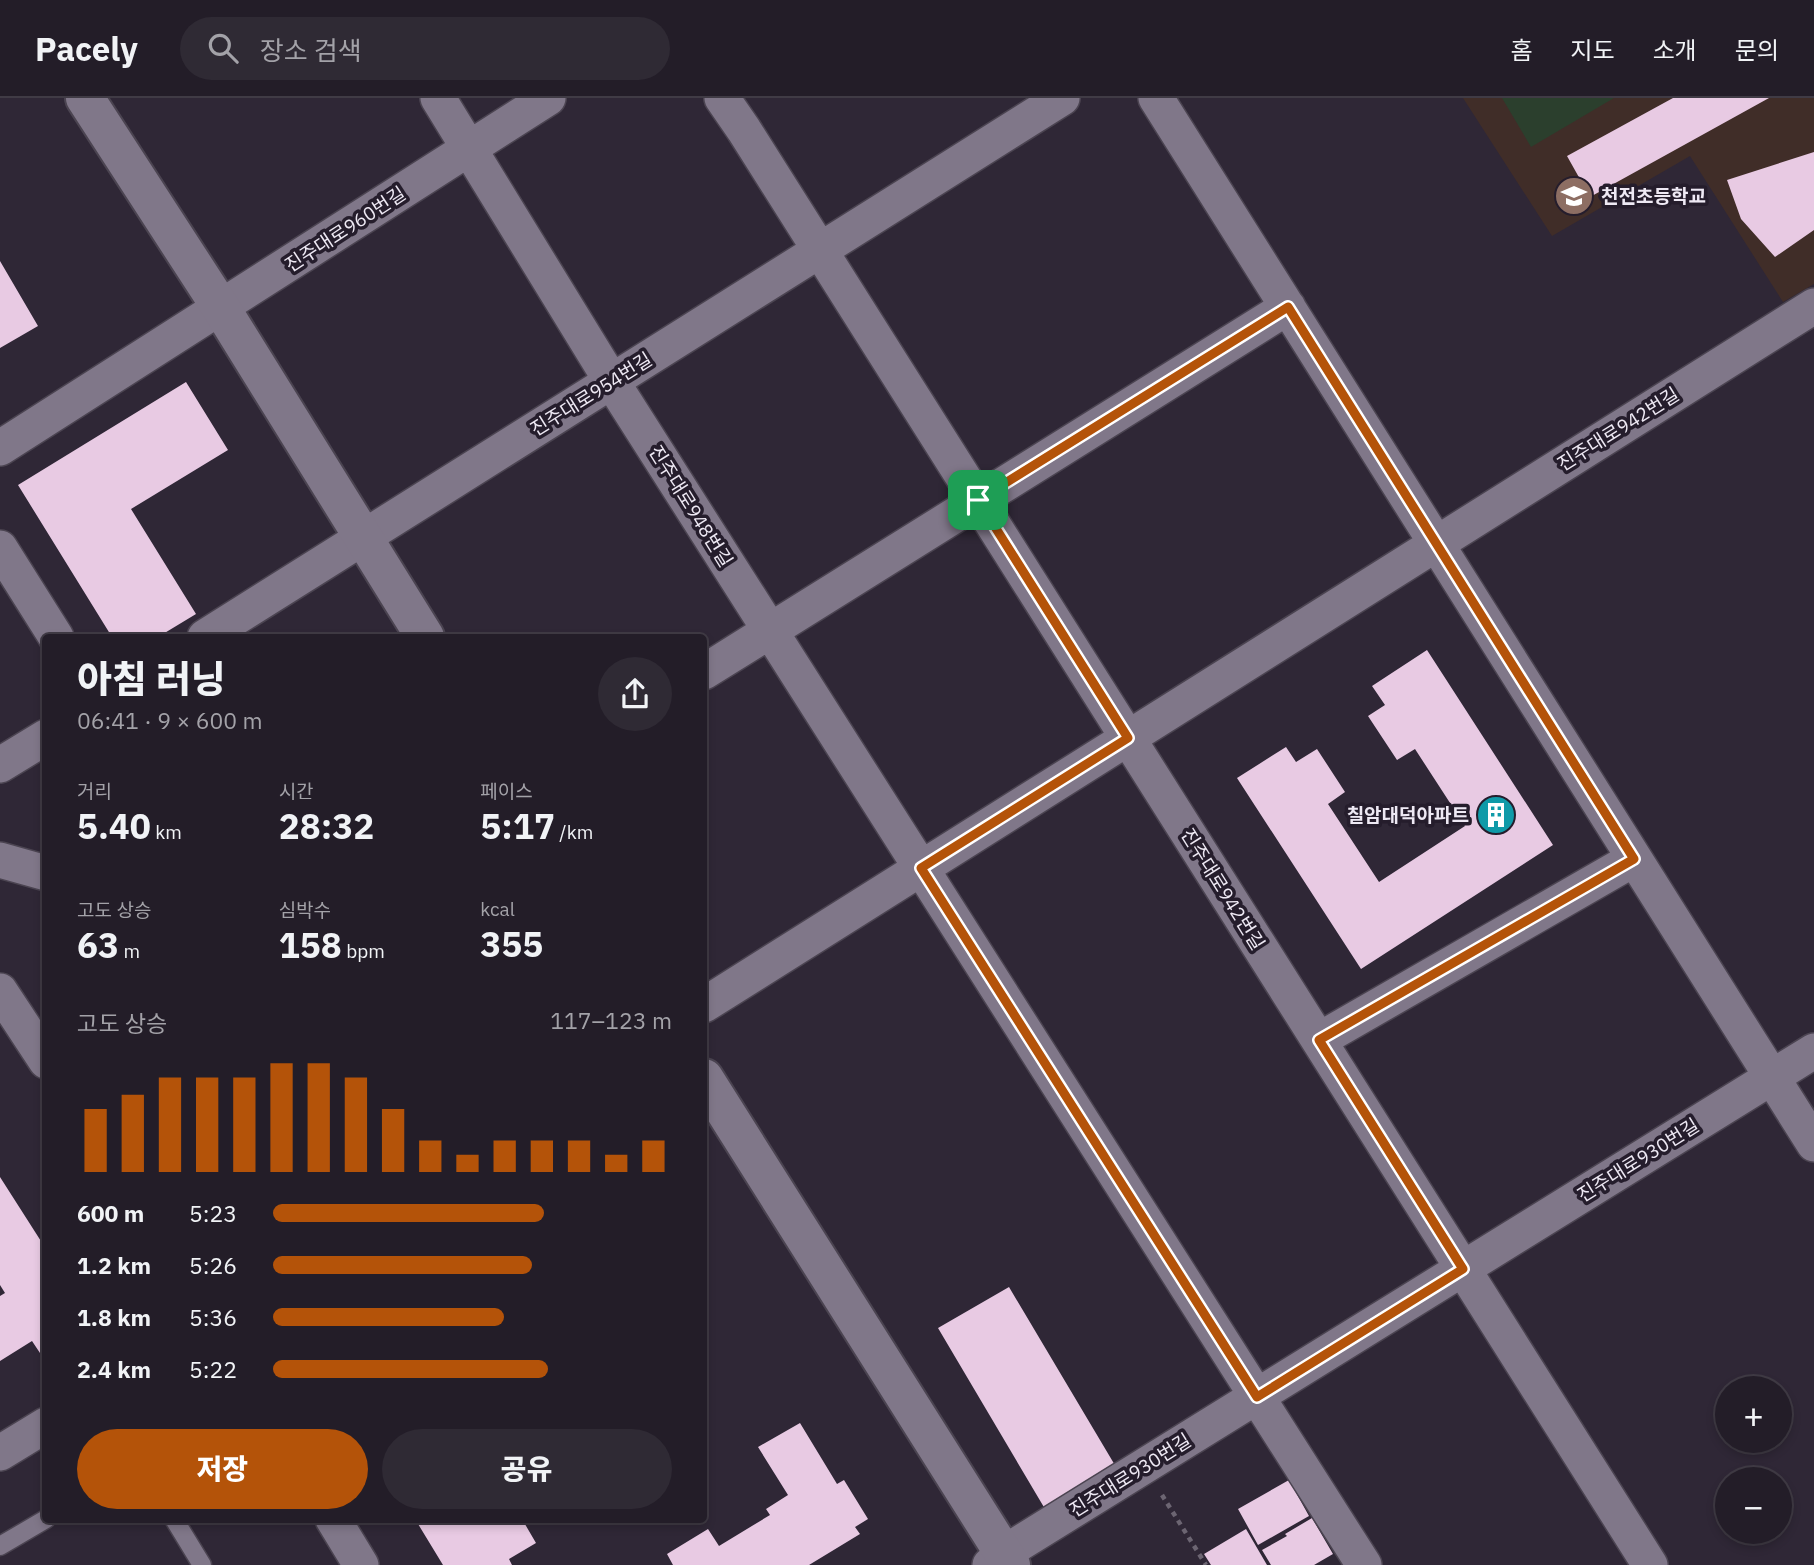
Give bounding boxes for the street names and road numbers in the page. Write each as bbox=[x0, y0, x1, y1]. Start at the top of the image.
street label: 진주대로960번길 bbox=[280, 181, 410, 277]
street label: 진주대로954번길 bbox=[526, 347, 656, 441]
street label: 진주대로942번길 bbox=[1553, 382, 1683, 476]
street label: 진주대로948번길 bbox=[644, 441, 738, 571]
street label: 진주대로942번길 bbox=[1176, 824, 1270, 954]
street label: 진주대로930번길 bbox=[1573, 1113, 1703, 1207]
street label: 진주대로930번길 bbox=[1065, 1428, 1195, 1522]

